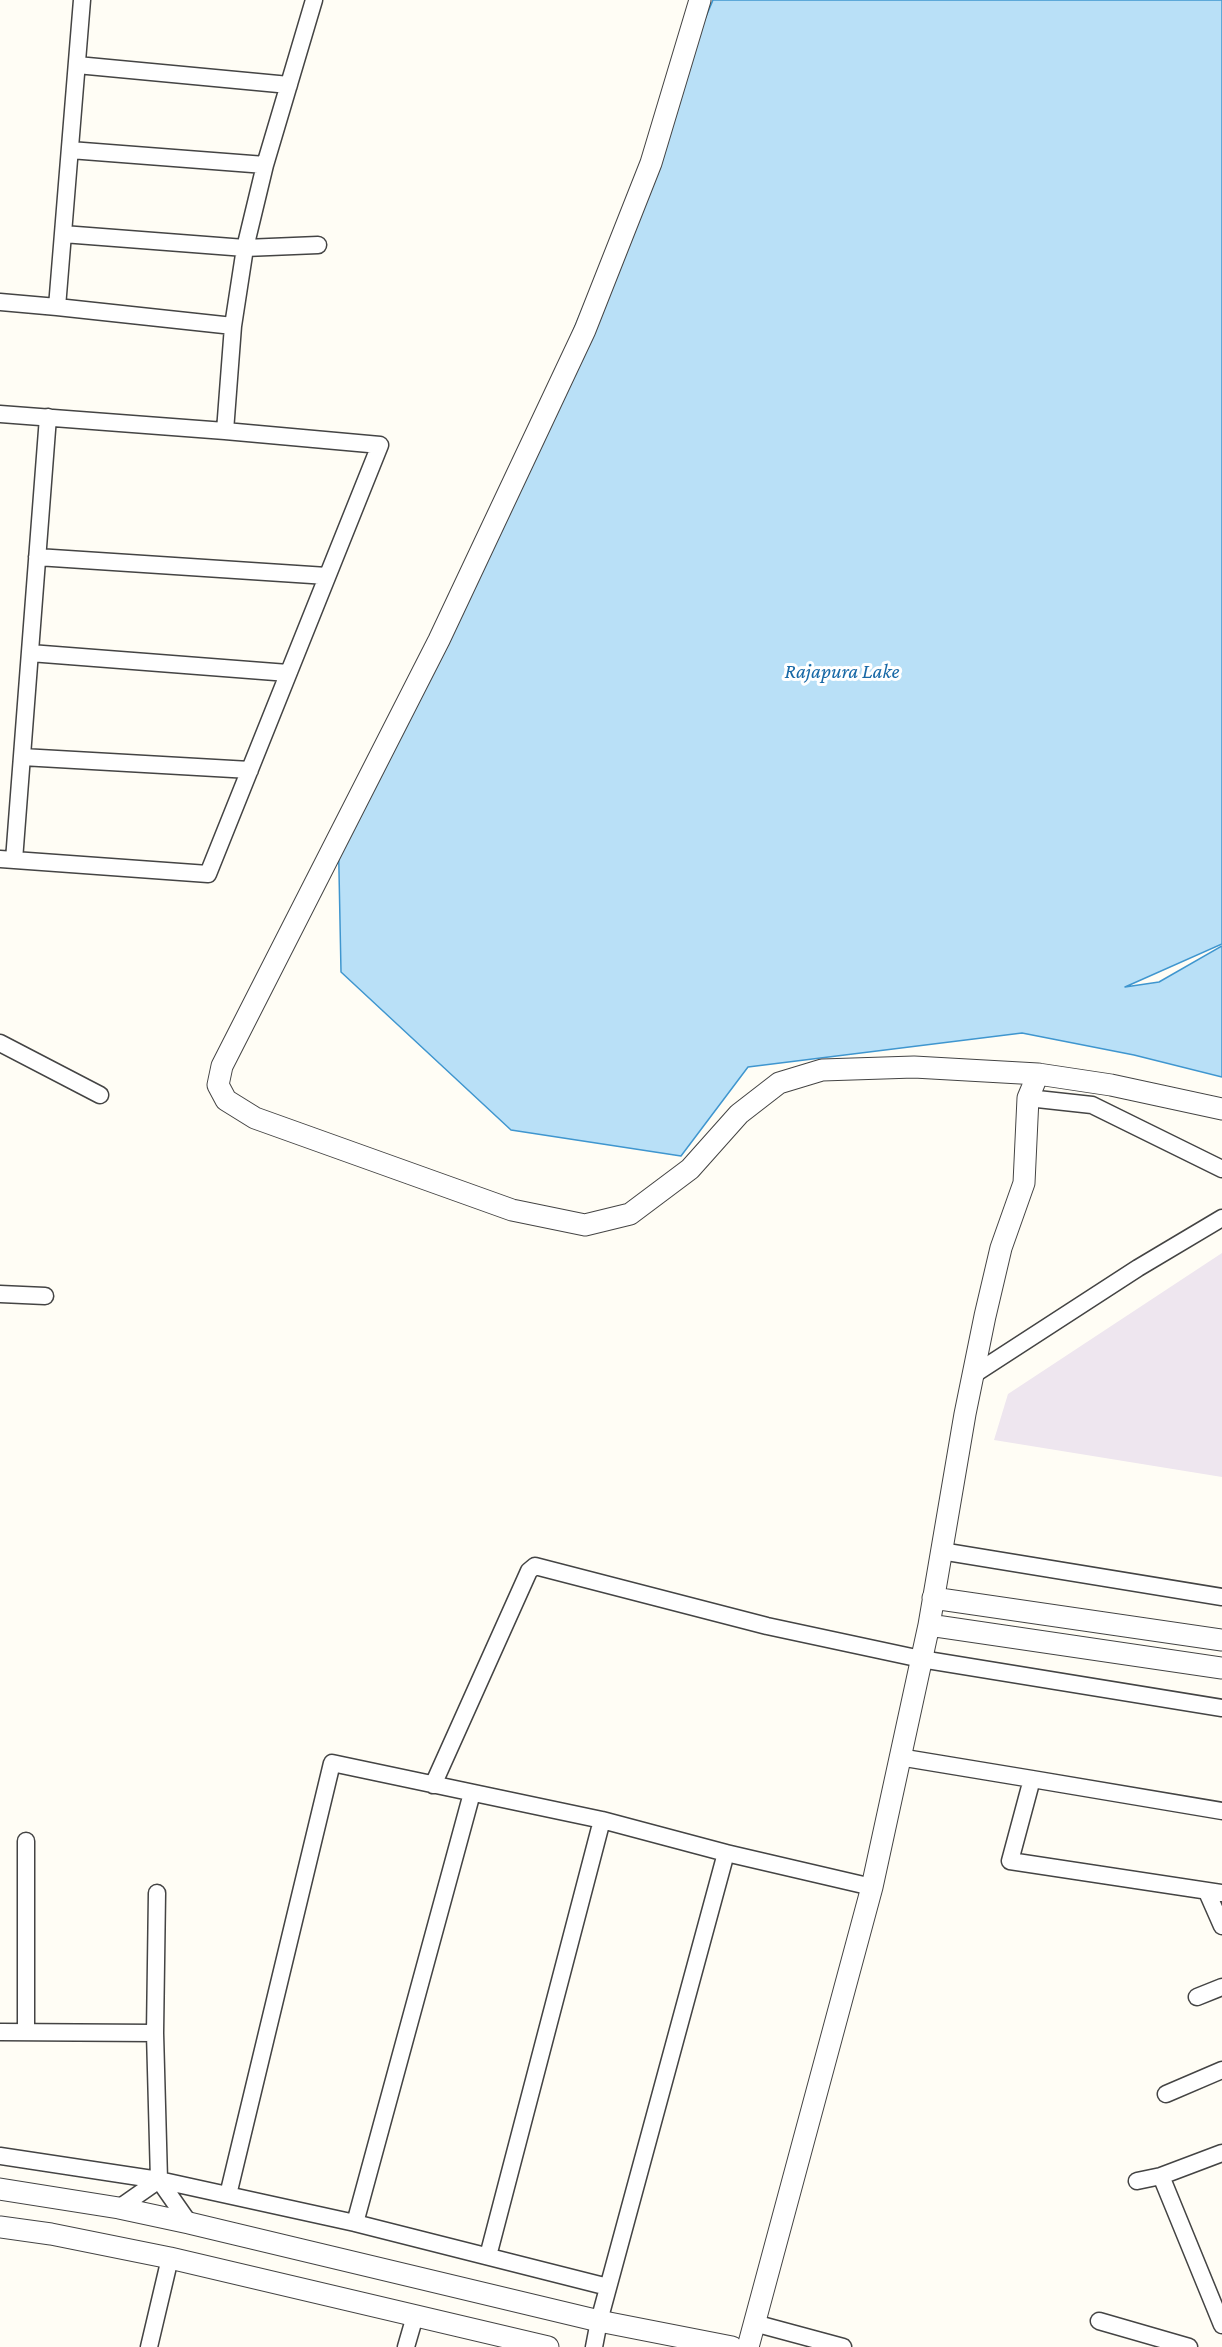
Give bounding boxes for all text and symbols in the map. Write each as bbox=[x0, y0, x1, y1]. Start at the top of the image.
water label: Rajapura Lake bbox=[785, 659, 899, 685]

